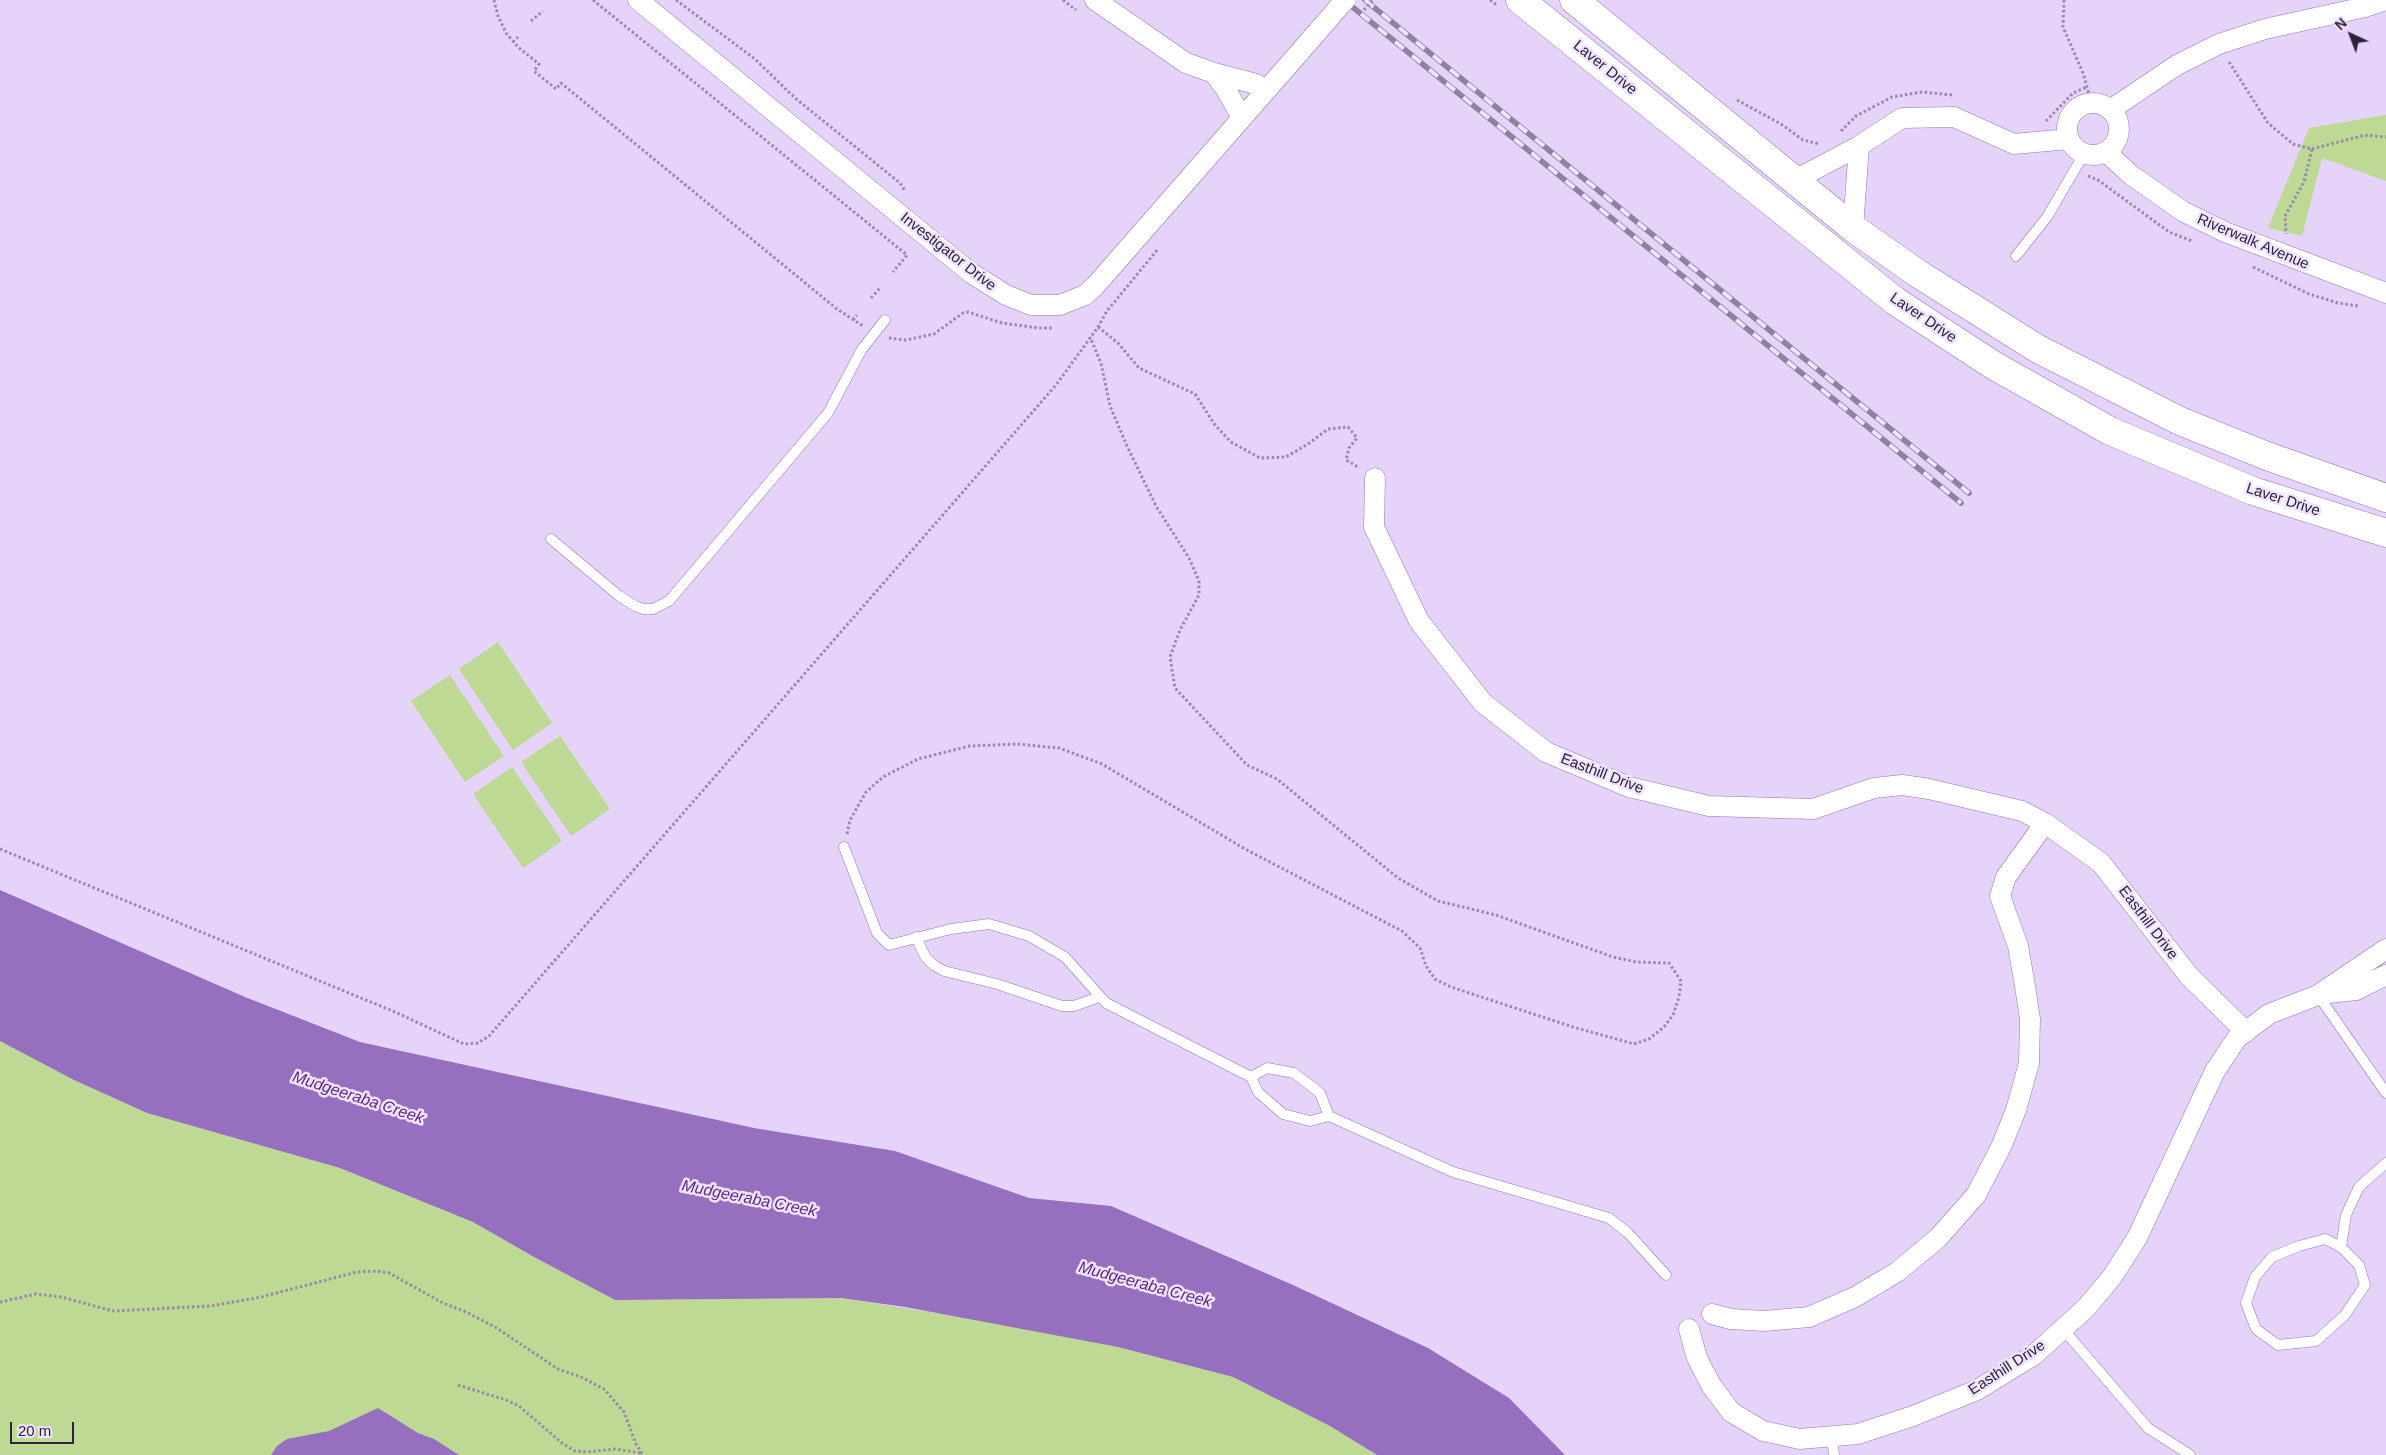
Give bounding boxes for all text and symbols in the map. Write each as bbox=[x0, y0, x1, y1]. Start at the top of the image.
north arrow bbox=[2326, 10, 2376, 60]
text: N bbox=[2332, 15, 2350, 33]
street label: Laver Drive bbox=[1570, 37, 1640, 99]
street label: Investigator Drive bbox=[896, 209, 1000, 295]
street label: Riverwalk Avenue bbox=[2194, 210, 2312, 274]
street label: Laver Drive bbox=[1886, 289, 1960, 347]
street label: Laver Drive bbox=[2244, 480, 2322, 520]
street label: Easthill Drive bbox=[1558, 750, 1646, 798]
street label: Easthill Drive bbox=[2114, 883, 2182, 963]
water label: Mudgeeraba Creek bbox=[290, 1068, 426, 1128]
water label: Mudgeeraba Creek bbox=[680, 1177, 818, 1221]
water label: Mudgeeraba Creek bbox=[1076, 1258, 1214, 1312]
street label: Easthill Drive bbox=[1965, 1337, 2049, 1399]
scale bar bbox=[12, 1412, 76, 1444]
text: 20 m bbox=[18, 1422, 51, 1439]

